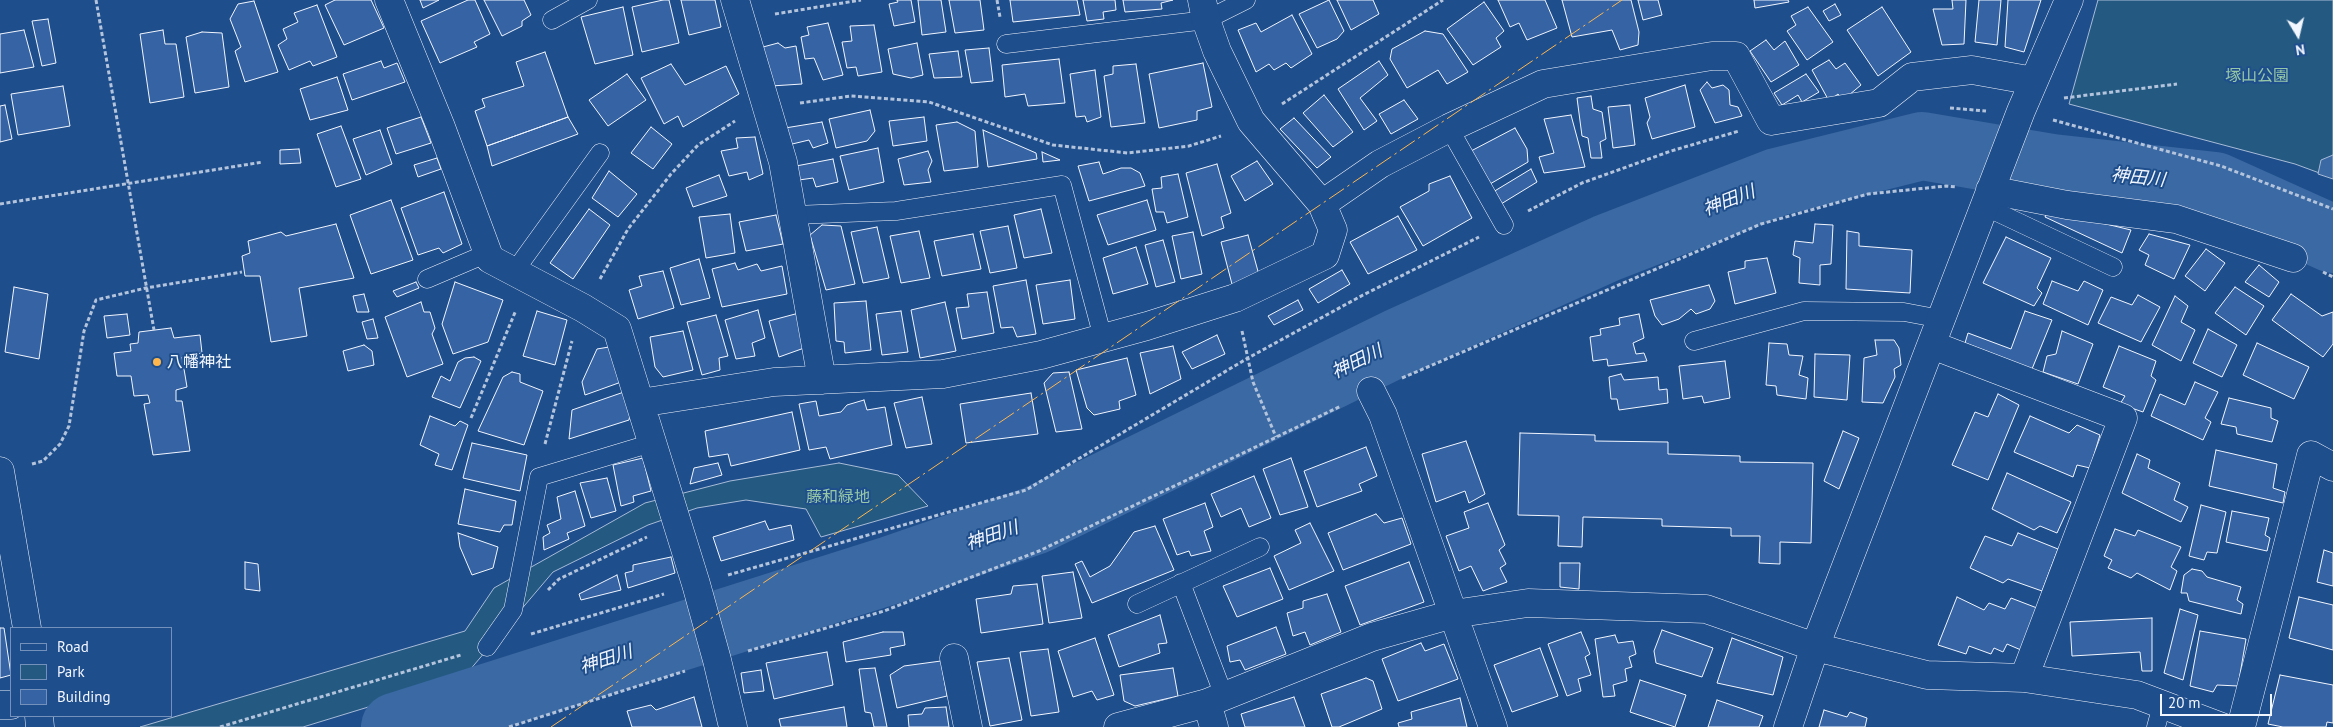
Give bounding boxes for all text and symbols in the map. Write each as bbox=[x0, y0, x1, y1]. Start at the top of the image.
north arrow bbox=[2273, 10, 2323, 60]
text: N bbox=[2294, 40, 2306, 59]
park label: 塚山公園 bbox=[2225, 66, 2289, 86]
water label: 神田川 bbox=[2110, 164, 2166, 192]
water label: 神田川 bbox=[1700, 181, 1758, 221]
water label: 神田川 bbox=[1328, 340, 1386, 384]
place label: 八幡神社 bbox=[167, 352, 231, 372]
marker: 八幡神社 bbox=[151, 356, 163, 368]
park label: 藤和緑地 bbox=[806, 487, 870, 507]
water label: 神田川 bbox=[963, 517, 1021, 555]
legend bbox=[10, 627, 172, 717]
text: Road bbox=[57, 637, 89, 656]
water label: 神田川 bbox=[577, 641, 635, 679]
text: Park bbox=[57, 662, 85, 681]
scale bar bbox=[2163, 684, 2276, 716]
text: Building bbox=[57, 687, 111, 706]
text: 20 m bbox=[2168, 693, 2201, 712]

